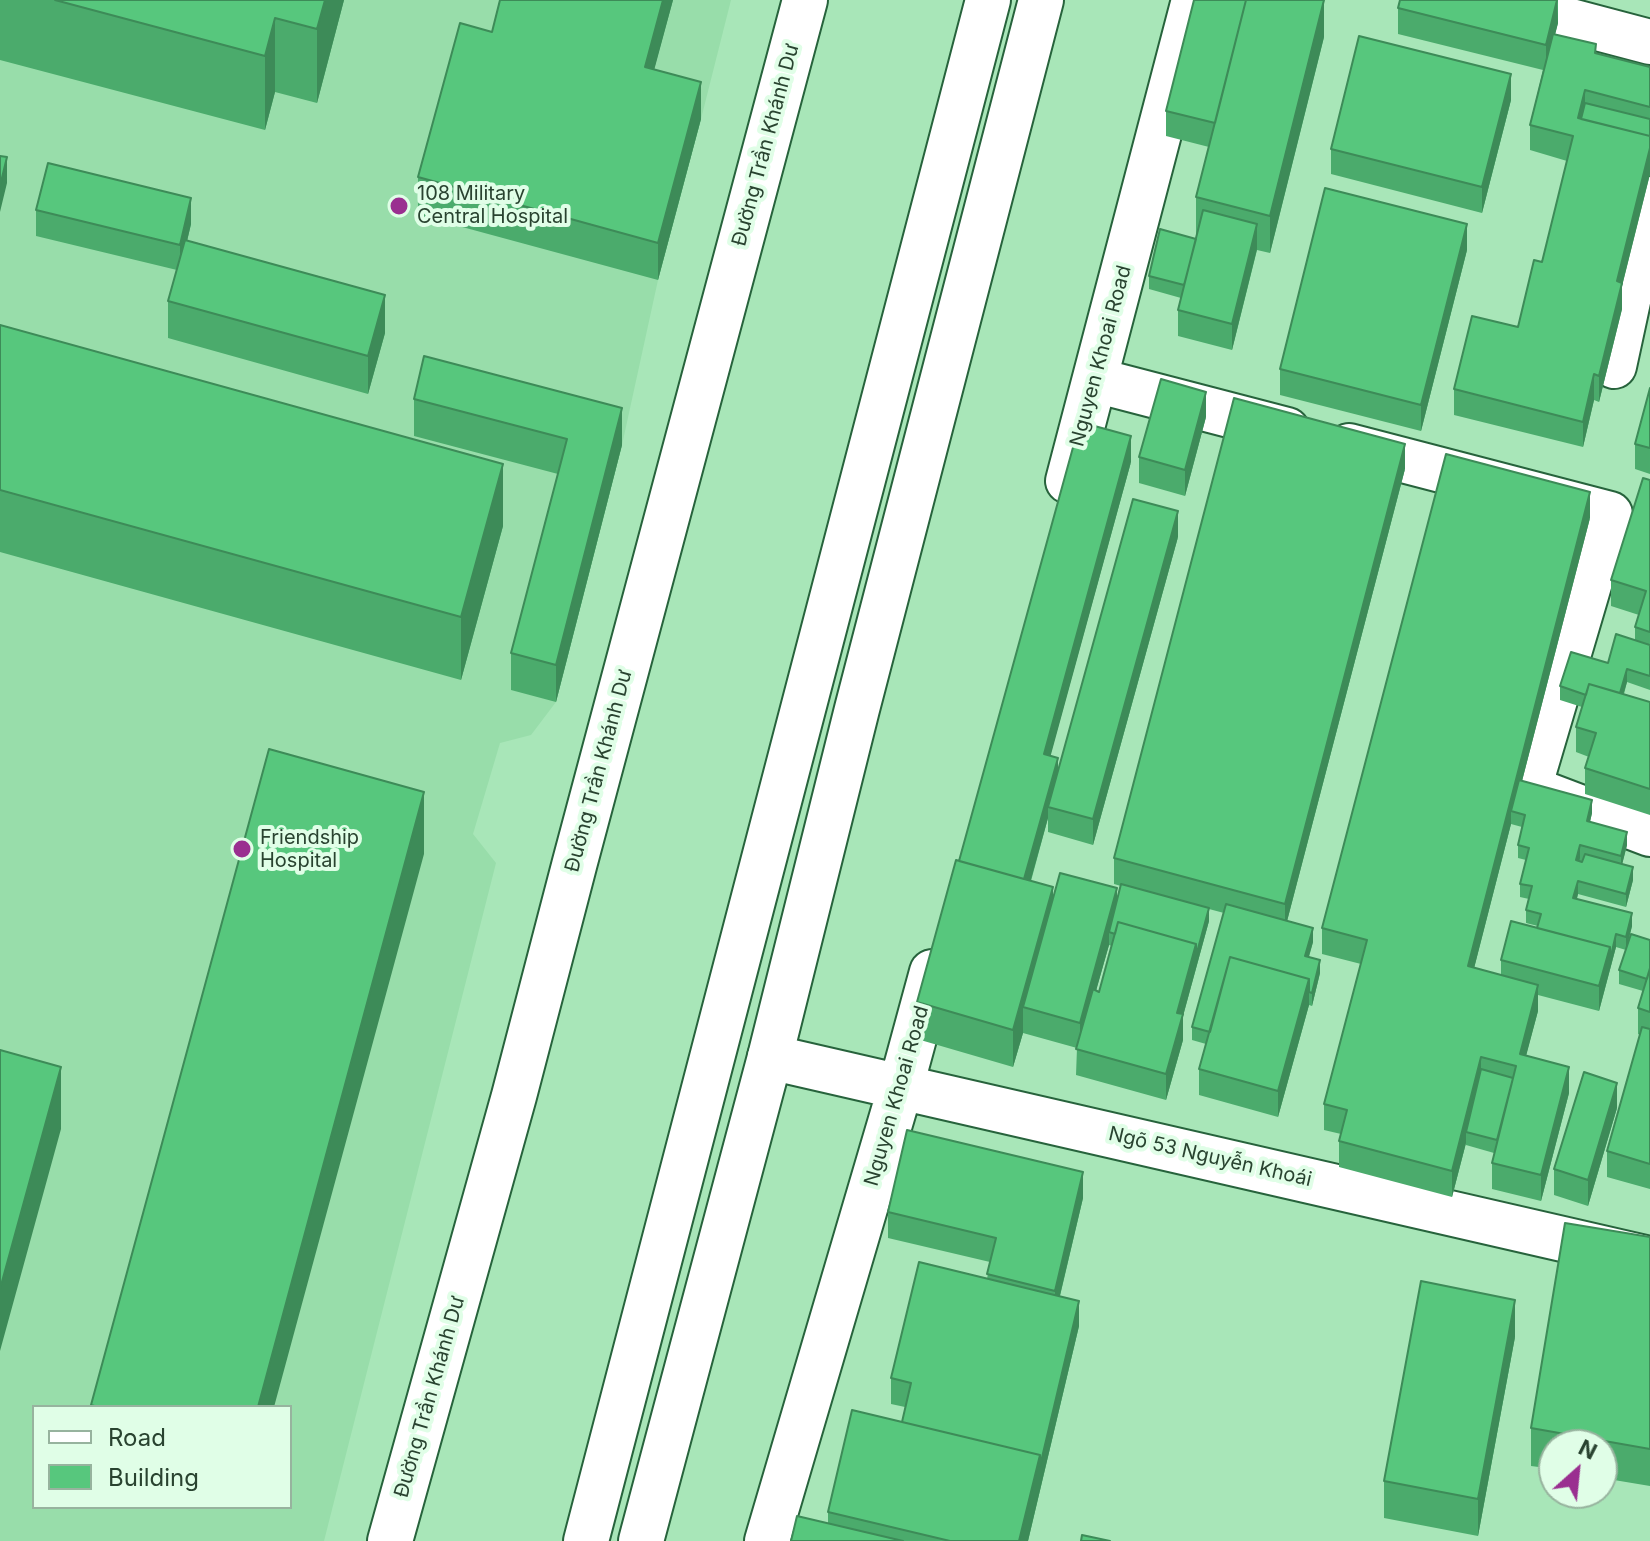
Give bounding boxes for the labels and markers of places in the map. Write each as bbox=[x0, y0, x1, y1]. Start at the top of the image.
place label: 108 Military Central Hospital bbox=[417, 182, 568, 229]
marker: 108 Military Central Hospital bbox=[388, 195, 410, 217]
place label: Friendship Hospital bbox=[260, 826, 359, 873]
marker: Friendship Hospital bbox=[231, 838, 253, 860]

